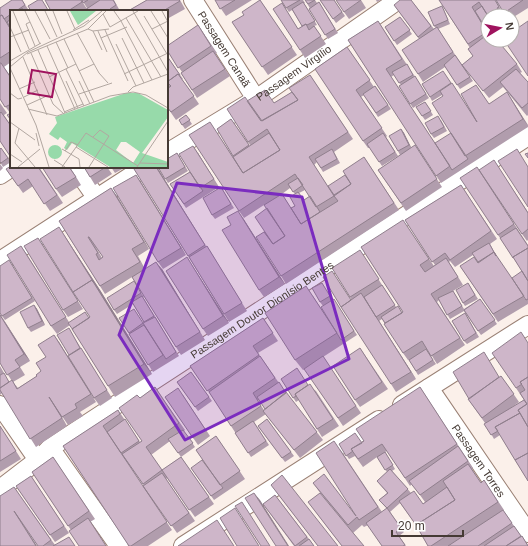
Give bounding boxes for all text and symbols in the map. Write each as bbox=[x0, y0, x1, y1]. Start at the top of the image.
north arrow bbox=[480, 8, 520, 48]
street label: Passagem Canaã bbox=[196, 9, 253, 90]
inset map bbox=[10, 10, 168, 168]
text: N bbox=[503, 21, 516, 31]
street label: Passagem Virgílio bbox=[254, 43, 333, 103]
street label: Passagem Doutor Dionísio Bentes bbox=[188, 258, 336, 361]
street label: Passagem Torres bbox=[450, 422, 508, 500]
scale bar bbox=[392, 512, 463, 538]
text: 20 m bbox=[398, 519, 425, 533]

